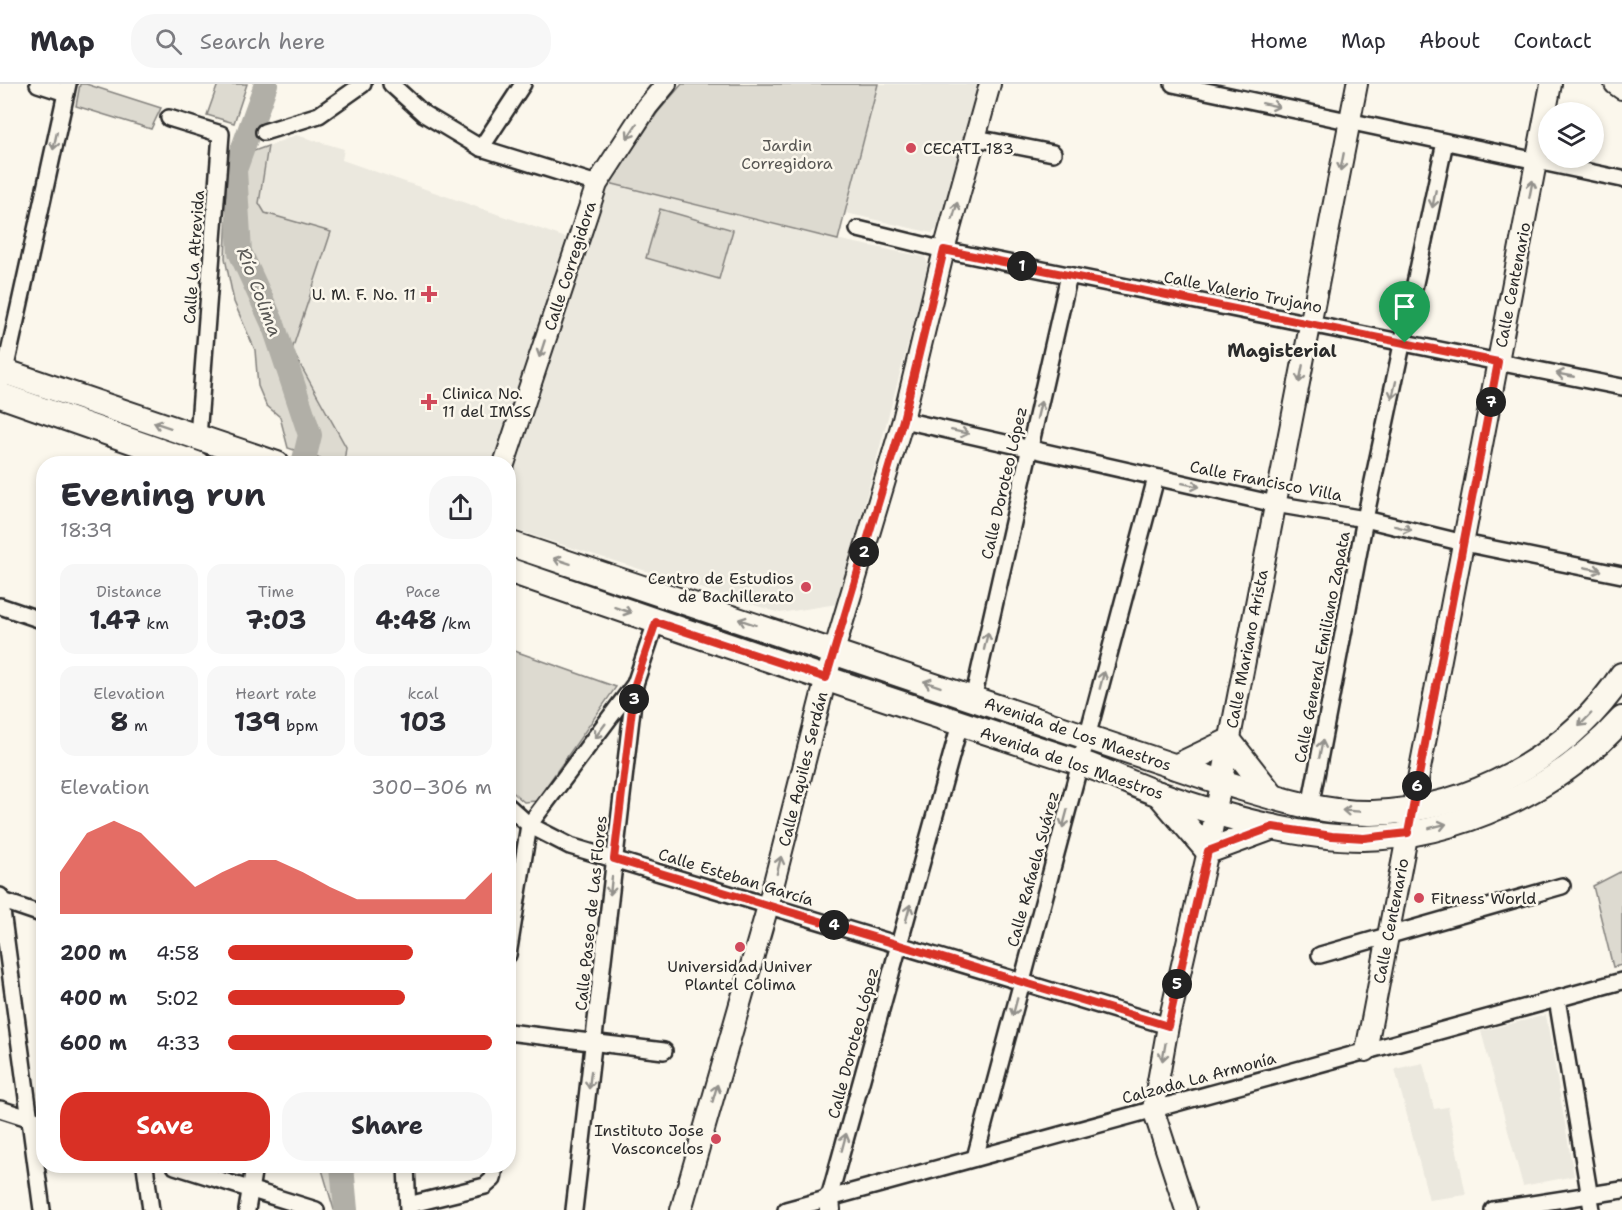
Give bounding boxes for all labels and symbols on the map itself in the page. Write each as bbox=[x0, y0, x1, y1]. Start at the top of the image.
one-way arrow bbox=[1261, 100, 1280, 111]
one-way arrow bbox=[625, 122, 637, 139]
one-way arrow bbox=[49, 131, 61, 150]
park label: Jardin Corregidora bbox=[741, 135, 833, 174]
place label: CECATI 183 bbox=[923, 138, 1014, 159]
marker: CECATI 183 bbox=[904, 141, 918, 155]
one-way arrow bbox=[1336, 152, 1347, 171]
one-way arrow bbox=[1526, 180, 1537, 199]
street label: Calle La Atrevida bbox=[179, 189, 209, 325]
one-way arrow bbox=[1427, 189, 1439, 208]
street label: Calle Corregidora bbox=[539, 199, 601, 333]
one-way arrow bbox=[950, 202, 962, 221]
street label: Calle Centenario bbox=[1491, 220, 1535, 350]
water label: Río Colima bbox=[231, 244, 287, 340]
pin: 1 bbox=[1007, 251, 1037, 281]
street label: Calle Valerio Trujano bbox=[1162, 266, 1324, 318]
pin bbox=[1379, 281, 1430, 343]
place label: U. M. F. No. 11 bbox=[312, 284, 416, 305]
marker: U. M. F. No. 11 bbox=[420, 285, 438, 303]
one-way arrow bbox=[536, 339, 547, 358]
district label: Magisterial bbox=[1227, 339, 1337, 363]
one-way arrow bbox=[1294, 364, 1306, 383]
one-way arrow bbox=[1555, 369, 1575, 380]
one-way arrow bbox=[1388, 380, 1399, 399]
place label: Clinica No. 11 del IMSS bbox=[442, 383, 531, 422]
pin: 7 bbox=[1476, 387, 1506, 417]
marker: Clinica No. 11 del IMSS bbox=[420, 393, 438, 411]
one-way arrow bbox=[1033, 401, 1045, 420]
street label: Calle Doroteo López bbox=[976, 405, 1032, 561]
one-way arrow bbox=[153, 418, 172, 429]
one-way arrow bbox=[950, 427, 969, 438]
street label: Calle Francisco Villa bbox=[1188, 456, 1344, 506]
one-way arrow bbox=[1181, 480, 1200, 492]
one-way arrow bbox=[1393, 522, 1412, 534]
street label: Calle General Emiliano Zapata bbox=[1289, 529, 1355, 765]
pin: 2 bbox=[849, 537, 879, 567]
one-way arrow bbox=[553, 554, 572, 565]
one-way arrow bbox=[1583, 564, 1603, 575]
place label: Centro de Estudios de Bachillerato bbox=[648, 568, 794, 607]
street label: Calle Mariano Arista bbox=[1221, 568, 1273, 730]
marker: Centro de Estudios de Bachillerato bbox=[799, 580, 813, 594]
one-way arrow bbox=[613, 606, 632, 617]
one-way arrow bbox=[738, 616, 757, 627]
one-way arrow bbox=[981, 632, 992, 652]
one-way arrow bbox=[1097, 671, 1108, 690]
one-way arrow bbox=[923, 678, 942, 689]
pin: 3 bbox=[619, 684, 649, 714]
street label: Calle Aquiles Serdán bbox=[774, 689, 832, 849]
street label: Avenida de Los Maestros bbox=[982, 692, 1174, 776]
one-way arrow bbox=[1578, 713, 1592, 728]
street label: Avenida de los Maestros bbox=[977, 722, 1167, 804]
one-way arrow bbox=[594, 723, 607, 739]
one-way arrow bbox=[1316, 740, 1327, 760]
pin: 6 bbox=[1402, 771, 1432, 801]
street label: Calle Rafaela Suárez bbox=[1002, 789, 1064, 949]
one-way arrow bbox=[1342, 805, 1362, 816]
one-way arrow bbox=[1059, 809, 1070, 828]
street label: Calle Paseo de Las Flores bbox=[570, 814, 612, 1012]
one-way arrow bbox=[1428, 819, 1447, 831]
street label: Calle Esteban García bbox=[656, 843, 816, 911]
one-way arrow bbox=[773, 856, 785, 875]
street label: Calle Centenario bbox=[1369, 856, 1413, 986]
one-way arrow bbox=[606, 875, 617, 895]
place label: Fitness World bbox=[1431, 888, 1537, 909]
marker: Fitness World bbox=[1412, 891, 1426, 905]
one-way arrow bbox=[902, 904, 914, 923]
pin: 4 bbox=[819, 910, 849, 940]
marker: Universidad Univer Plantel Colima bbox=[733, 940, 747, 954]
place label: Universidad Univer Plantel Colima bbox=[667, 956, 813, 995]
street label: Calle Doroteo López bbox=[823, 965, 883, 1121]
pin: 5 bbox=[1162, 969, 1192, 999]
one-way arrow bbox=[1009, 997, 1020, 1016]
one-way arrow bbox=[1158, 1042, 1169, 1061]
street label: Calzada La Armonía bbox=[1120, 1047, 1278, 1109]
one-way arrow bbox=[584, 1069, 595, 1089]
one-way arrow bbox=[709, 1084, 721, 1103]
place label: Instituto Jose Vasconcelos bbox=[594, 1120, 704, 1159]
marker: Instituto Jose Vasconcelos bbox=[709, 1132, 723, 1146]
one-way arrow bbox=[839, 1133, 851, 1152]

